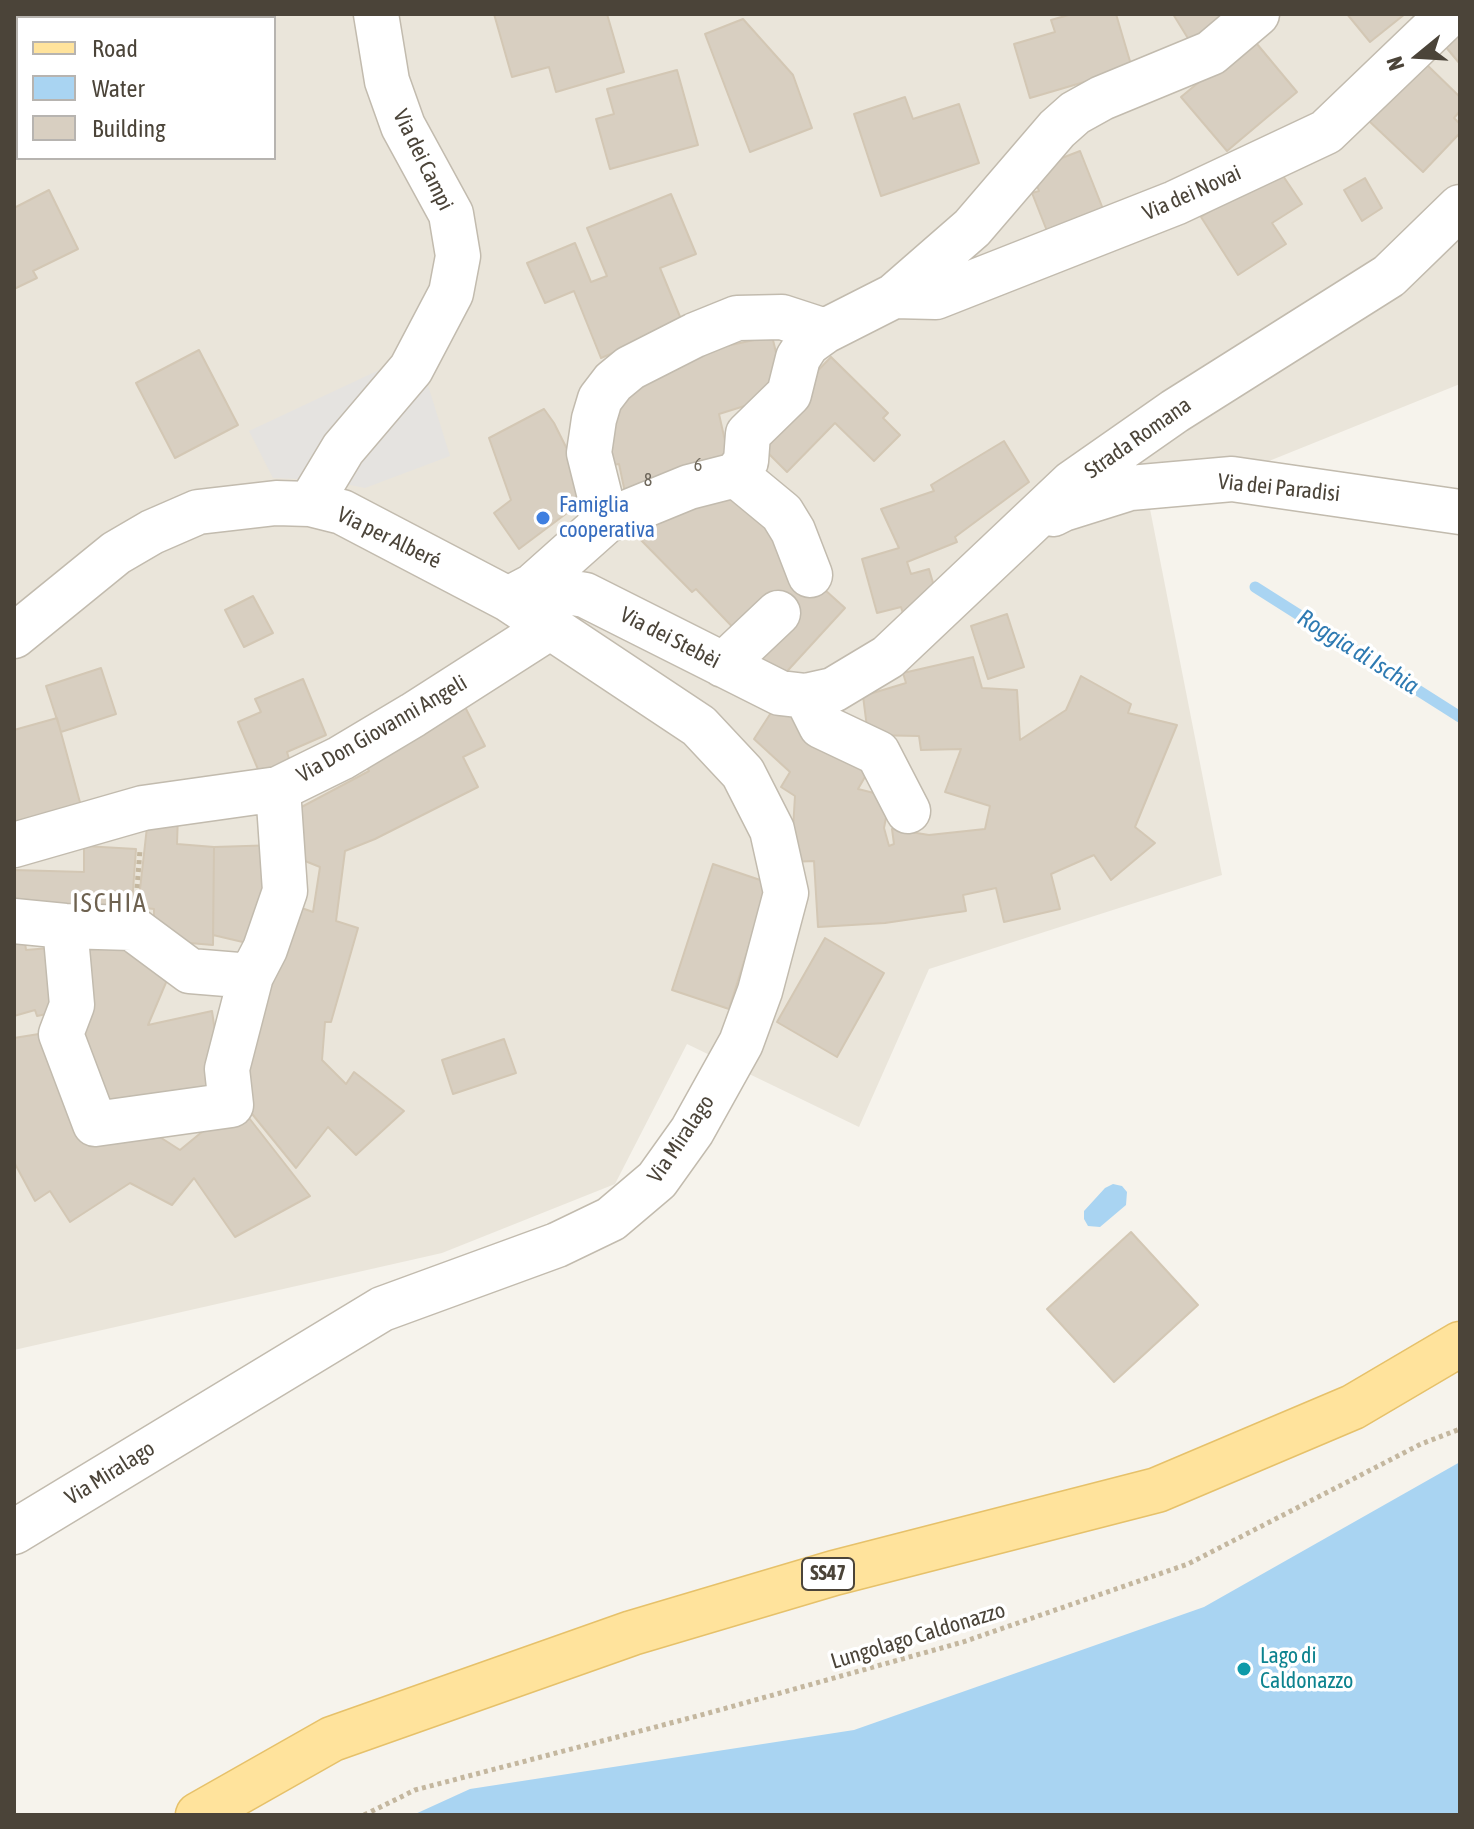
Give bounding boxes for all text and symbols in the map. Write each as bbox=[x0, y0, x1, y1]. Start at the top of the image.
legend bbox=[16, 16, 276, 160]
north arrow bbox=[1378, 16, 1458, 96]
text: Road bbox=[92, 35, 138, 62]
text: N bbox=[1381, 53, 1410, 74]
text: Water bbox=[92, 75, 145, 102]
street label: Via dei Campi bbox=[387, 105, 459, 215]
text: Building bbox=[92, 115, 165, 142]
street label: Via dei Novai bbox=[1139, 160, 1245, 226]
street label: Strada Romana bbox=[1080, 392, 1196, 484]
house number: 6 bbox=[694, 454, 702, 476]
street label: Via dei Paradisi bbox=[1217, 468, 1341, 508]
house number: 8 bbox=[644, 469, 652, 491]
place label: Famiglia cooperativa bbox=[559, 492, 655, 544]
street label: Via per Alberé bbox=[333, 501, 445, 575]
marker: Famiglia cooperativa bbox=[534, 509, 552, 527]
street label: Via dei Stebèi bbox=[616, 602, 724, 674]
water label: Roggia di Ischia bbox=[1292, 603, 1424, 701]
street label: Via Don Giovanni Angeli bbox=[292, 670, 472, 788]
district label: ISCHIA bbox=[72, 888, 148, 920]
street label: Via Miralago bbox=[642, 1090, 720, 1188]
street label: Via Miralago bbox=[60, 1435, 160, 1511]
road number: SS47 bbox=[802, 1558, 854, 1590]
street label: Lungolago Caldonazzo bbox=[828, 1597, 1008, 1675]
place label: Lago di Caldonazzo bbox=[1260, 1643, 1353, 1694]
marker: Lago di Caldonazzo bbox=[1235, 1660, 1253, 1678]

